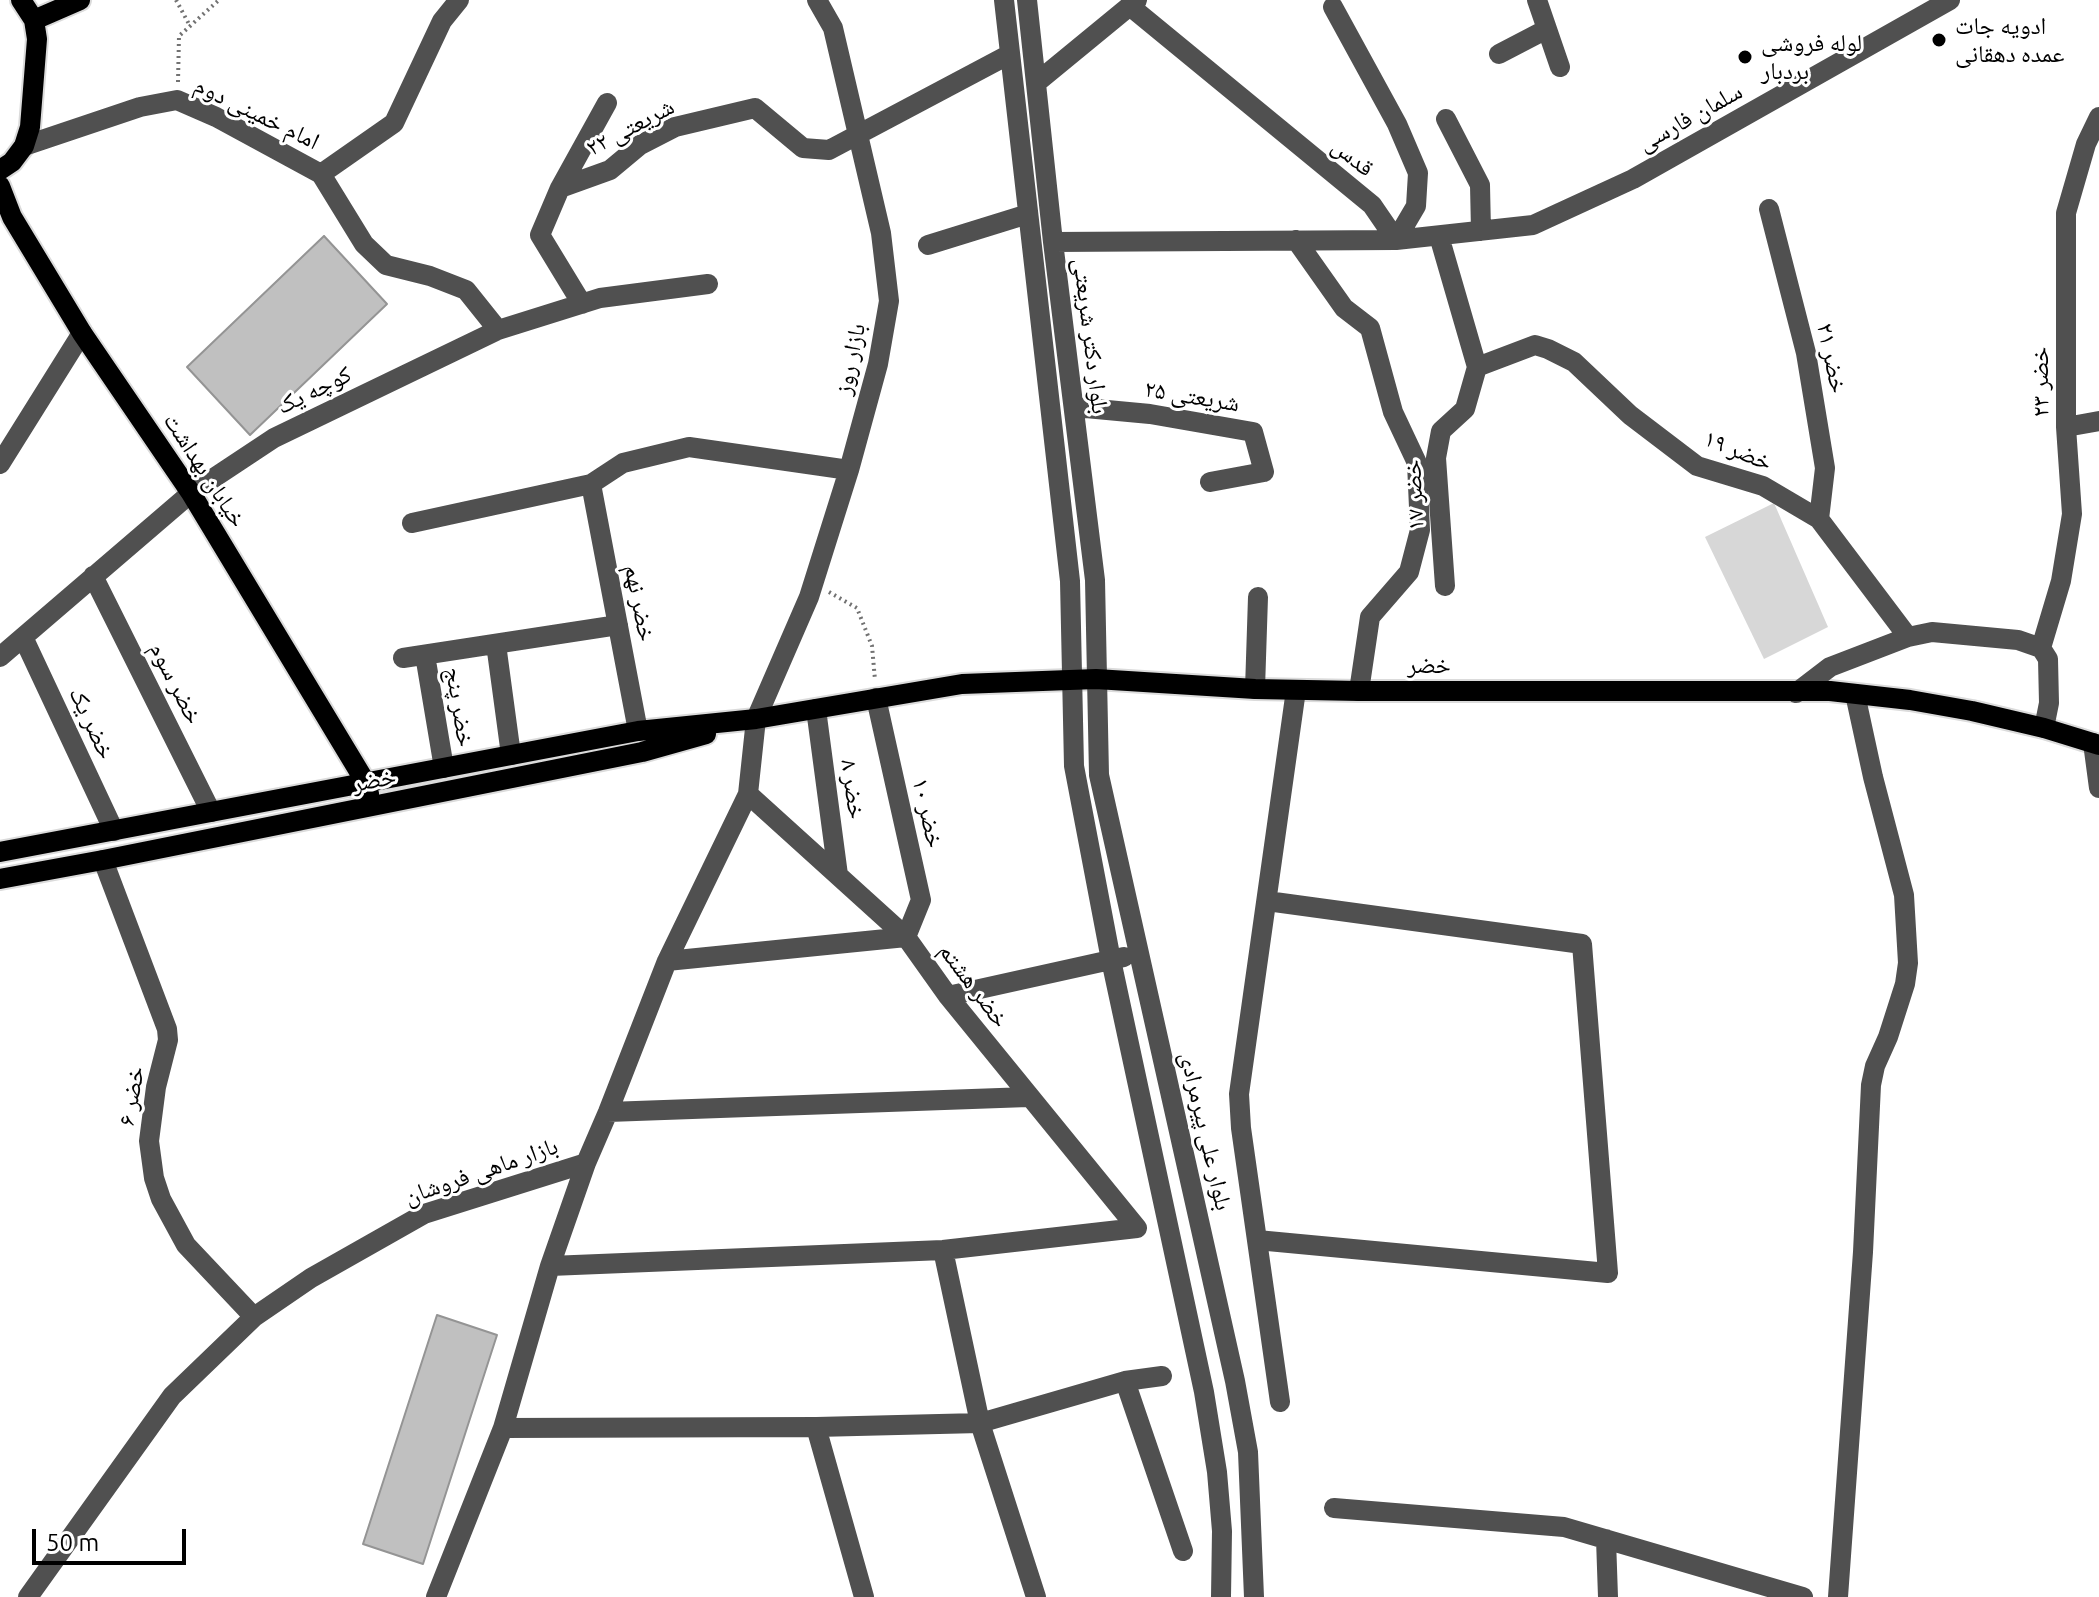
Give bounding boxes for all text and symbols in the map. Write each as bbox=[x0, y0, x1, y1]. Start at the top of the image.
place label: ادویه جات‌ عمده ‌دهقانی bbox=[1955, 12, 2064, 68]
place label: لوله فروشی بردبار bbox=[1761, 29, 1862, 85]
marker: ادویه جات‌ عمده ‌دهقانی bbox=[1930, 31, 1948, 49]
marker: لوله فروشی بردبار bbox=[1736, 48, 1754, 66]
street label: امام خمینی دوم bbox=[190, 70, 324, 156]
street label: سلمان فارسی bbox=[1633, 77, 1747, 157]
street label: شریعتی ۲۲ bbox=[581, 92, 679, 162]
street label: قدس bbox=[1326, 131, 1380, 183]
street label: بلوار دکتر شریعتی bbox=[1067, 256, 1115, 416]
street label: خضر ۲۱ bbox=[1811, 320, 1853, 396]
street label: بازار روز bbox=[828, 321, 872, 397]
street label: خضر ۲۳ bbox=[2026, 347, 2054, 417]
street label: کوچه یک bbox=[272, 360, 356, 420]
street label: شریعتی ۲۵ bbox=[1142, 374, 1242, 418]
street label: خیابان بهداشت bbox=[157, 407, 253, 533]
street label: خضر ۱۹ bbox=[1700, 423, 1776, 477]
street label: خضر ۱۷ bbox=[1398, 459, 1430, 531]
street label: خضر نهم bbox=[618, 562, 662, 644]
street label: خضر سوم bbox=[143, 637, 209, 729]
street label: خضر bbox=[1407, 651, 1451, 679]
street label: خضر پنج bbox=[439, 665, 481, 749]
street label: خضر یک bbox=[63, 682, 121, 764]
street label: خضر ۸ bbox=[835, 757, 871, 821]
street label: خضر bbox=[350, 762, 398, 798]
street label: خضر ۱۰ bbox=[906, 775, 950, 851]
street label: خضر هشتم bbox=[933, 937, 1015, 1033]
street label: بلوار علی پیرمرادی bbox=[1174, 1049, 1238, 1213]
street label: خضر ۶ bbox=[112, 1064, 150, 1128]
street label: بازار ماهی فروشان bbox=[400, 1131, 562, 1211]
scale bar bbox=[36, 1513, 190, 1563]
text: 50 m bbox=[46, 1529, 99, 1556]

